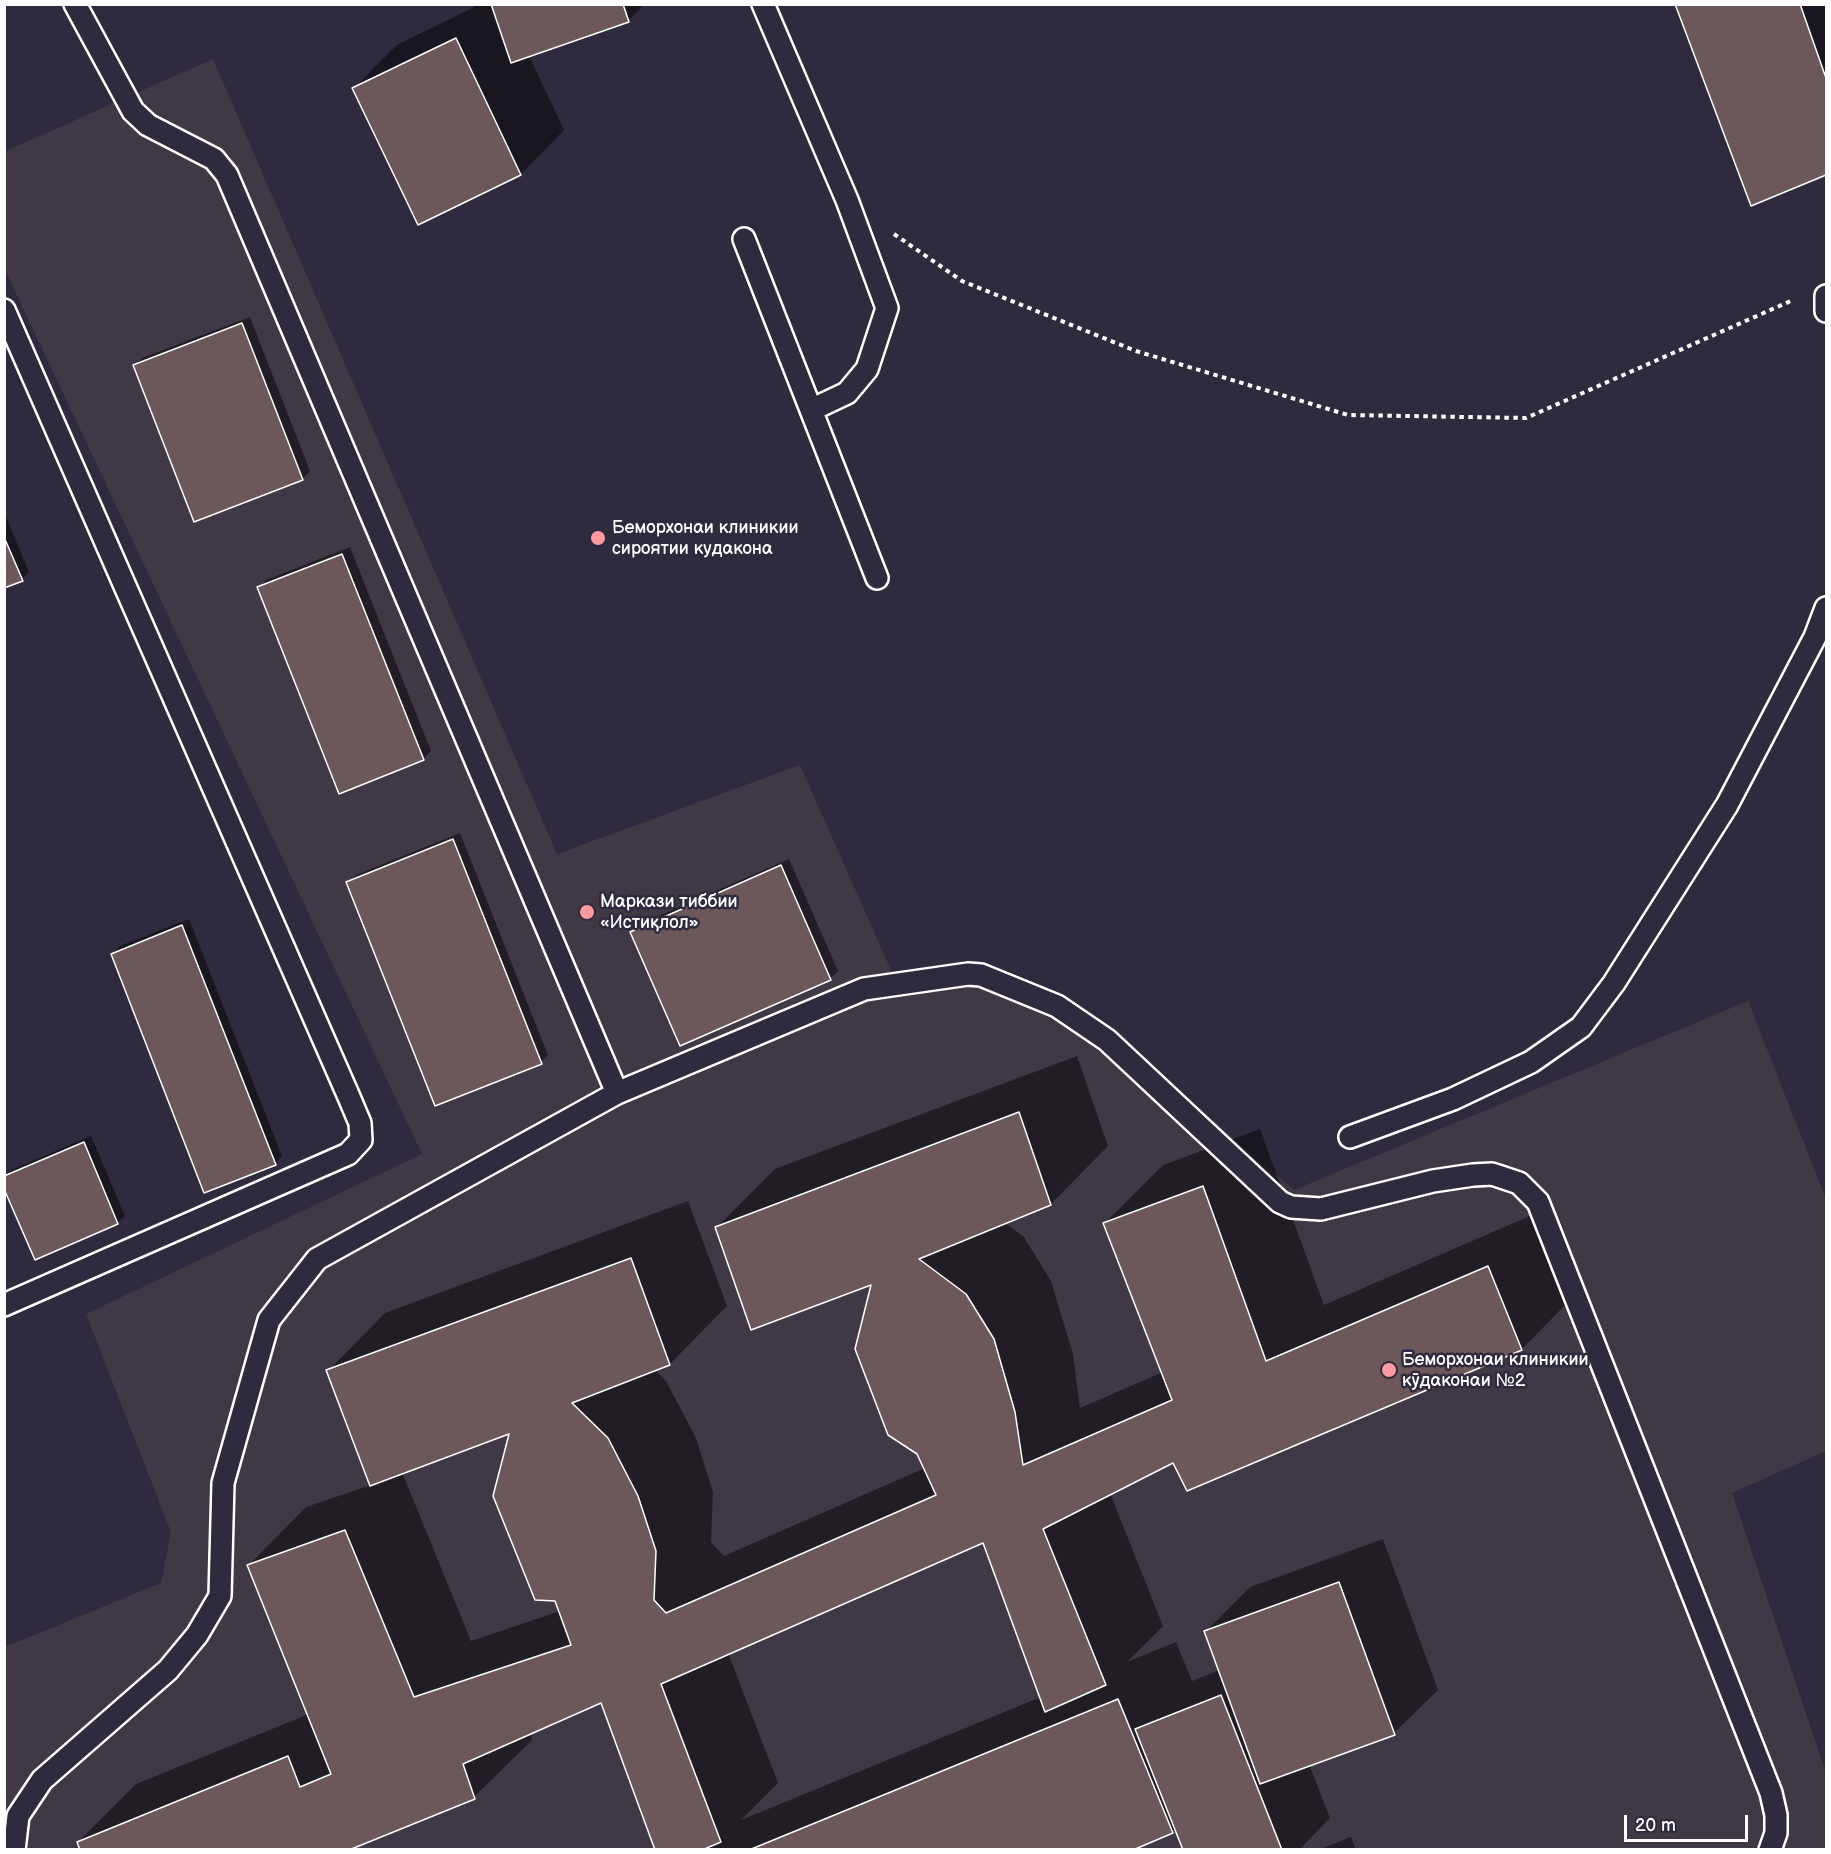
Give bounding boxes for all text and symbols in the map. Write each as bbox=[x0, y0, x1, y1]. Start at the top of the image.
place label: Беморхонаи клиникии сироятии кудакона bbox=[612, 517, 799, 560]
marker: Беморхонаи клиникии сироятии кудакона bbox=[589, 529, 607, 547]
place label: Маркази тиббии «Истиқлол» bbox=[600, 891, 738, 934]
marker: Маркази тиббии «Истиқлол» bbox=[578, 903, 596, 921]
place label: Беморхонаи клиникии кӯдаконаи №2 bbox=[1402, 1349, 1589, 1392]
marker: Беморхонаи клиникии кӯдаконаи №2 bbox=[1380, 1361, 1398, 1379]
scale bar bbox=[1627, 1803, 1752, 1841]
text: 20 m bbox=[1635, 1815, 1676, 1836]

